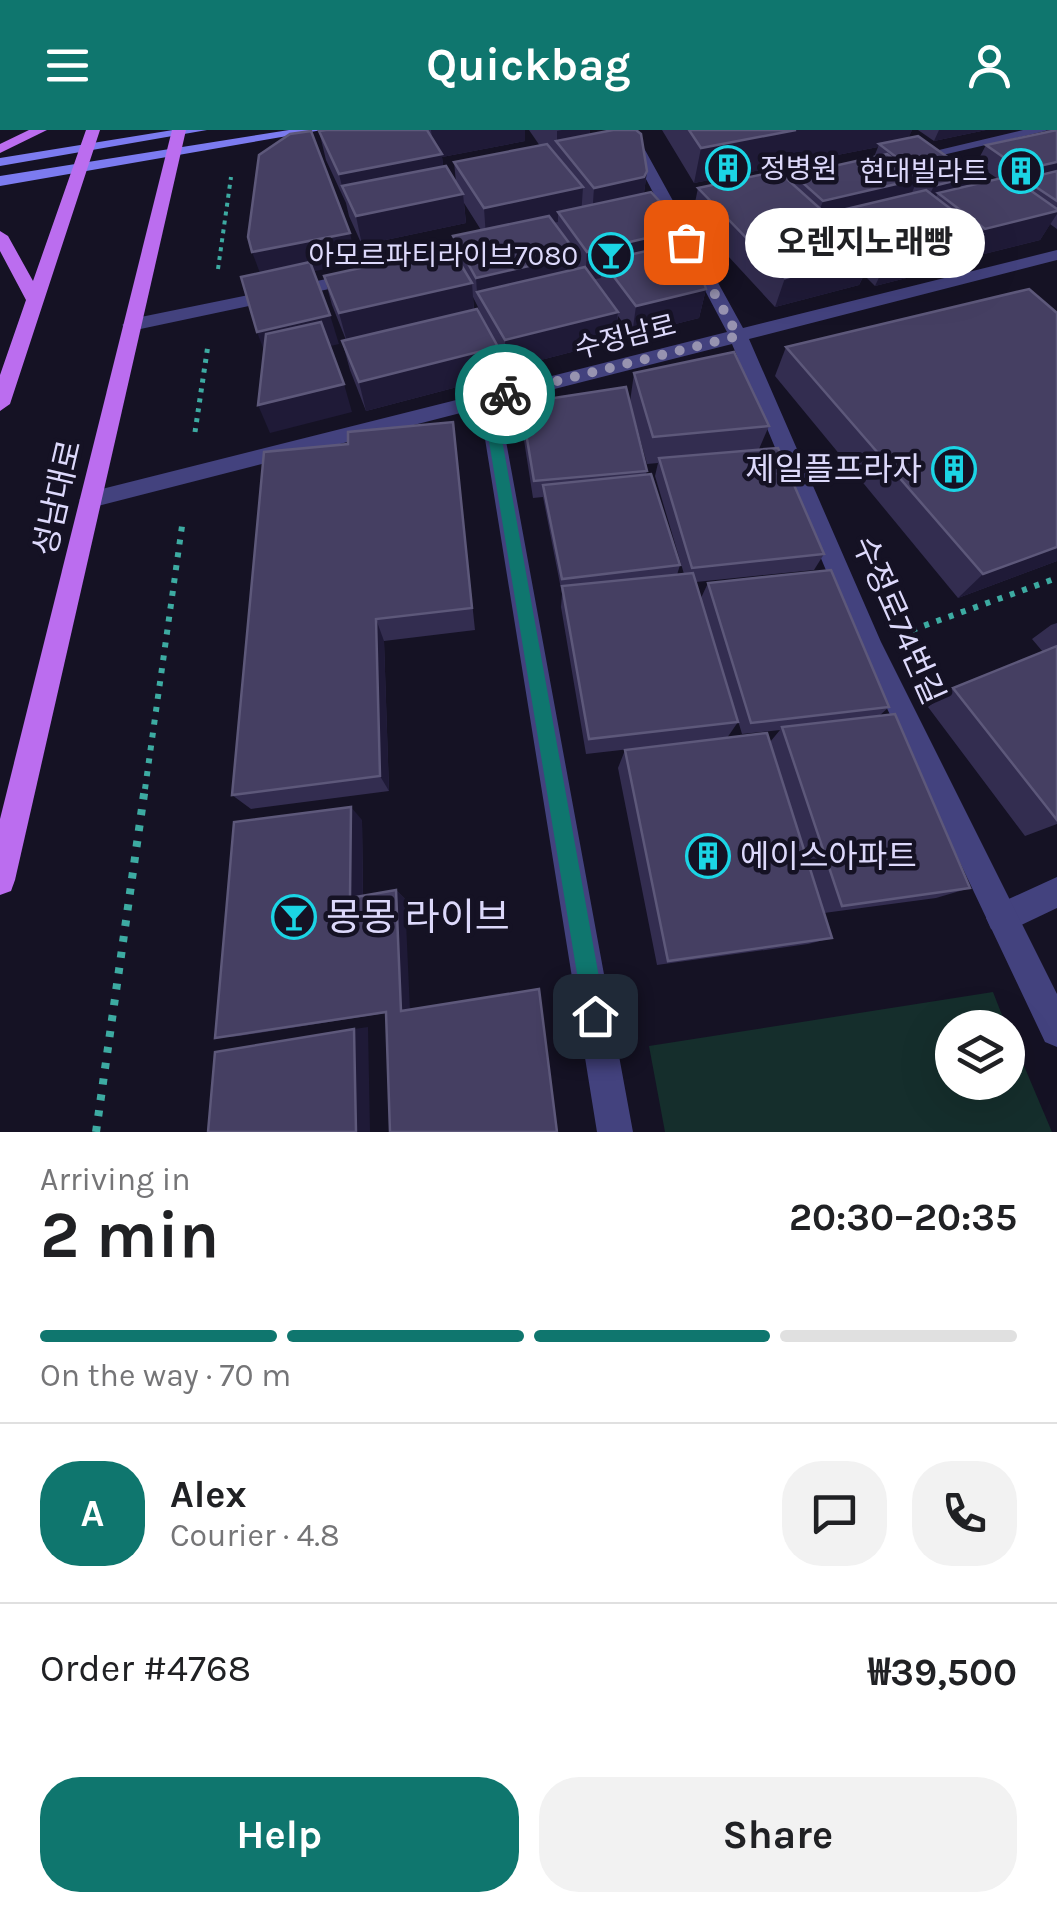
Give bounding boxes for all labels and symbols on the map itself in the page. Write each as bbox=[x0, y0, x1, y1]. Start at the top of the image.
building icon: 정병원 bbox=[705, 145, 751, 191]
building icon: 현대빌라트 bbox=[998, 148, 1044, 194]
place label: 정병원 bbox=[760, 152, 837, 185]
place label: 현대빌라트 bbox=[859, 155, 988, 188]
pin bbox=[644, 200, 729, 285]
callout: 오렌지노래빵 bbox=[746, 207, 986, 277]
bar icon: 아모르파티라이브7080 bbox=[588, 232, 634, 278]
place label: 아모르파티라이브7080 bbox=[308, 239, 578, 272]
street label: 수정남로 bbox=[571, 308, 679, 365]
courier bbox=[455, 344, 555, 444]
street label: 성남대로 bbox=[26, 437, 89, 560]
building icon: 제일플프라자 bbox=[931, 446, 977, 492]
place label: 제일플프라자 bbox=[745, 451, 922, 488]
street label: 수정로74번길 bbox=[845, 530, 952, 710]
building icon: 에이스아파트 bbox=[685, 833, 731, 879]
place label: 에이스아파트 bbox=[740, 838, 917, 875]
bar icon: 몽몽 라이브 bbox=[271, 894, 317, 940]
place label: 몽몽 라이브 bbox=[326, 895, 510, 940]
pin bbox=[553, 974, 638, 1059]

